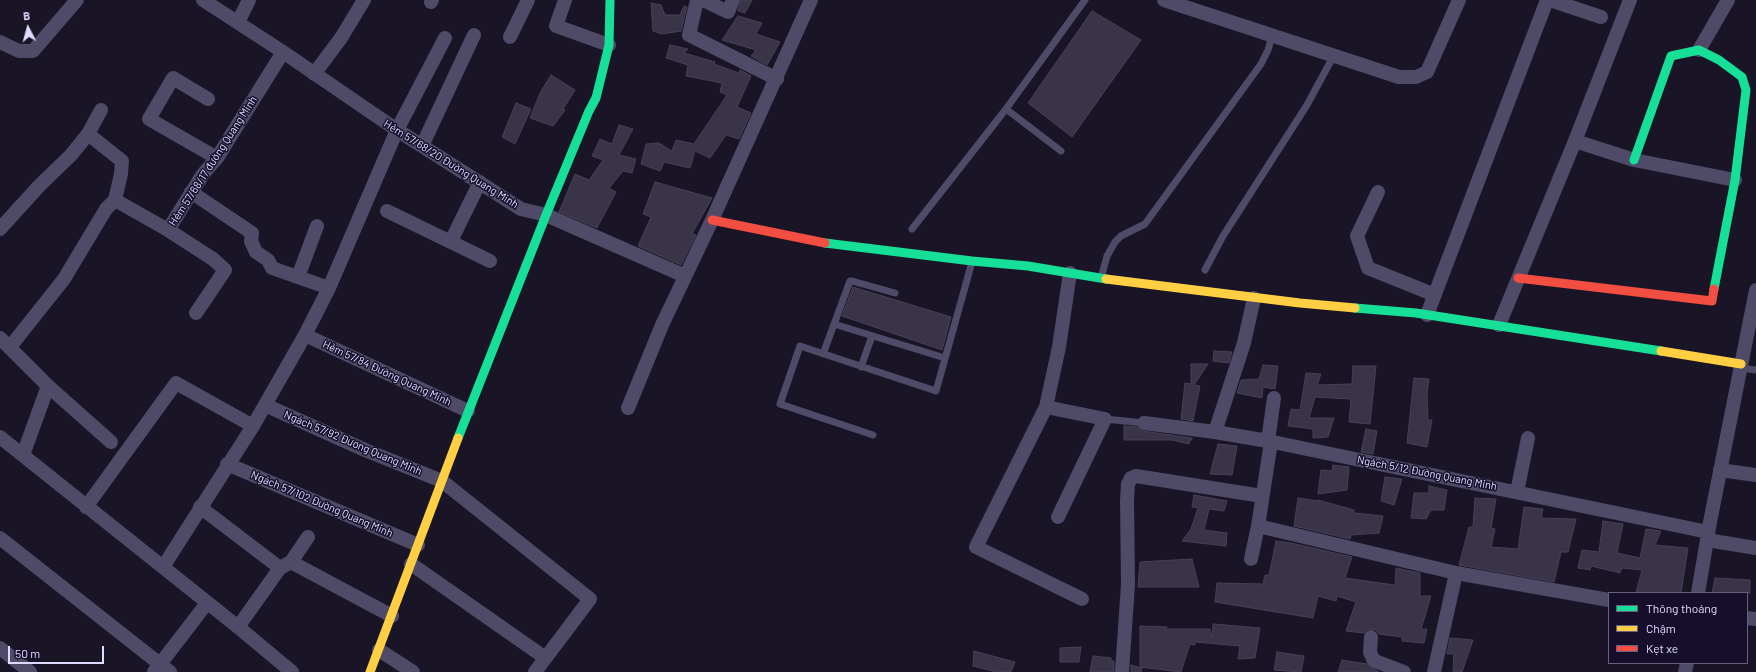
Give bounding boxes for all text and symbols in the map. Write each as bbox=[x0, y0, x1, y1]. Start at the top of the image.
north arrow bbox=[8, 8, 48, 48]
text: B bbox=[23, 9, 31, 22]
street label: Hẻm 57/68/17 đường Quang Minh bbox=[166, 94, 260, 228]
street label: Hẻm 57/68/20 Đường Quang Minh bbox=[381, 117, 521, 211]
street label: Hẻm 57/84 Đường Quang Minh bbox=[321, 337, 453, 409]
street label: Ngách 57/92 Đương Quang Minh bbox=[282, 408, 424, 478]
street label: Ngách 5/12 Đường Quang Minh bbox=[1356, 453, 1498, 493]
street label: Ngách 57/102 Đường Quang Minh bbox=[249, 468, 395, 540]
legend bbox=[1608, 592, 1748, 664]
text: Thông thoáng bbox=[1646, 601, 1717, 615]
text: Chậm bbox=[1646, 621, 1676, 635]
scale bar bbox=[10, 638, 106, 664]
text: Kẹt xe bbox=[1646, 641, 1678, 655]
text: 50 m bbox=[15, 646, 40, 660]

